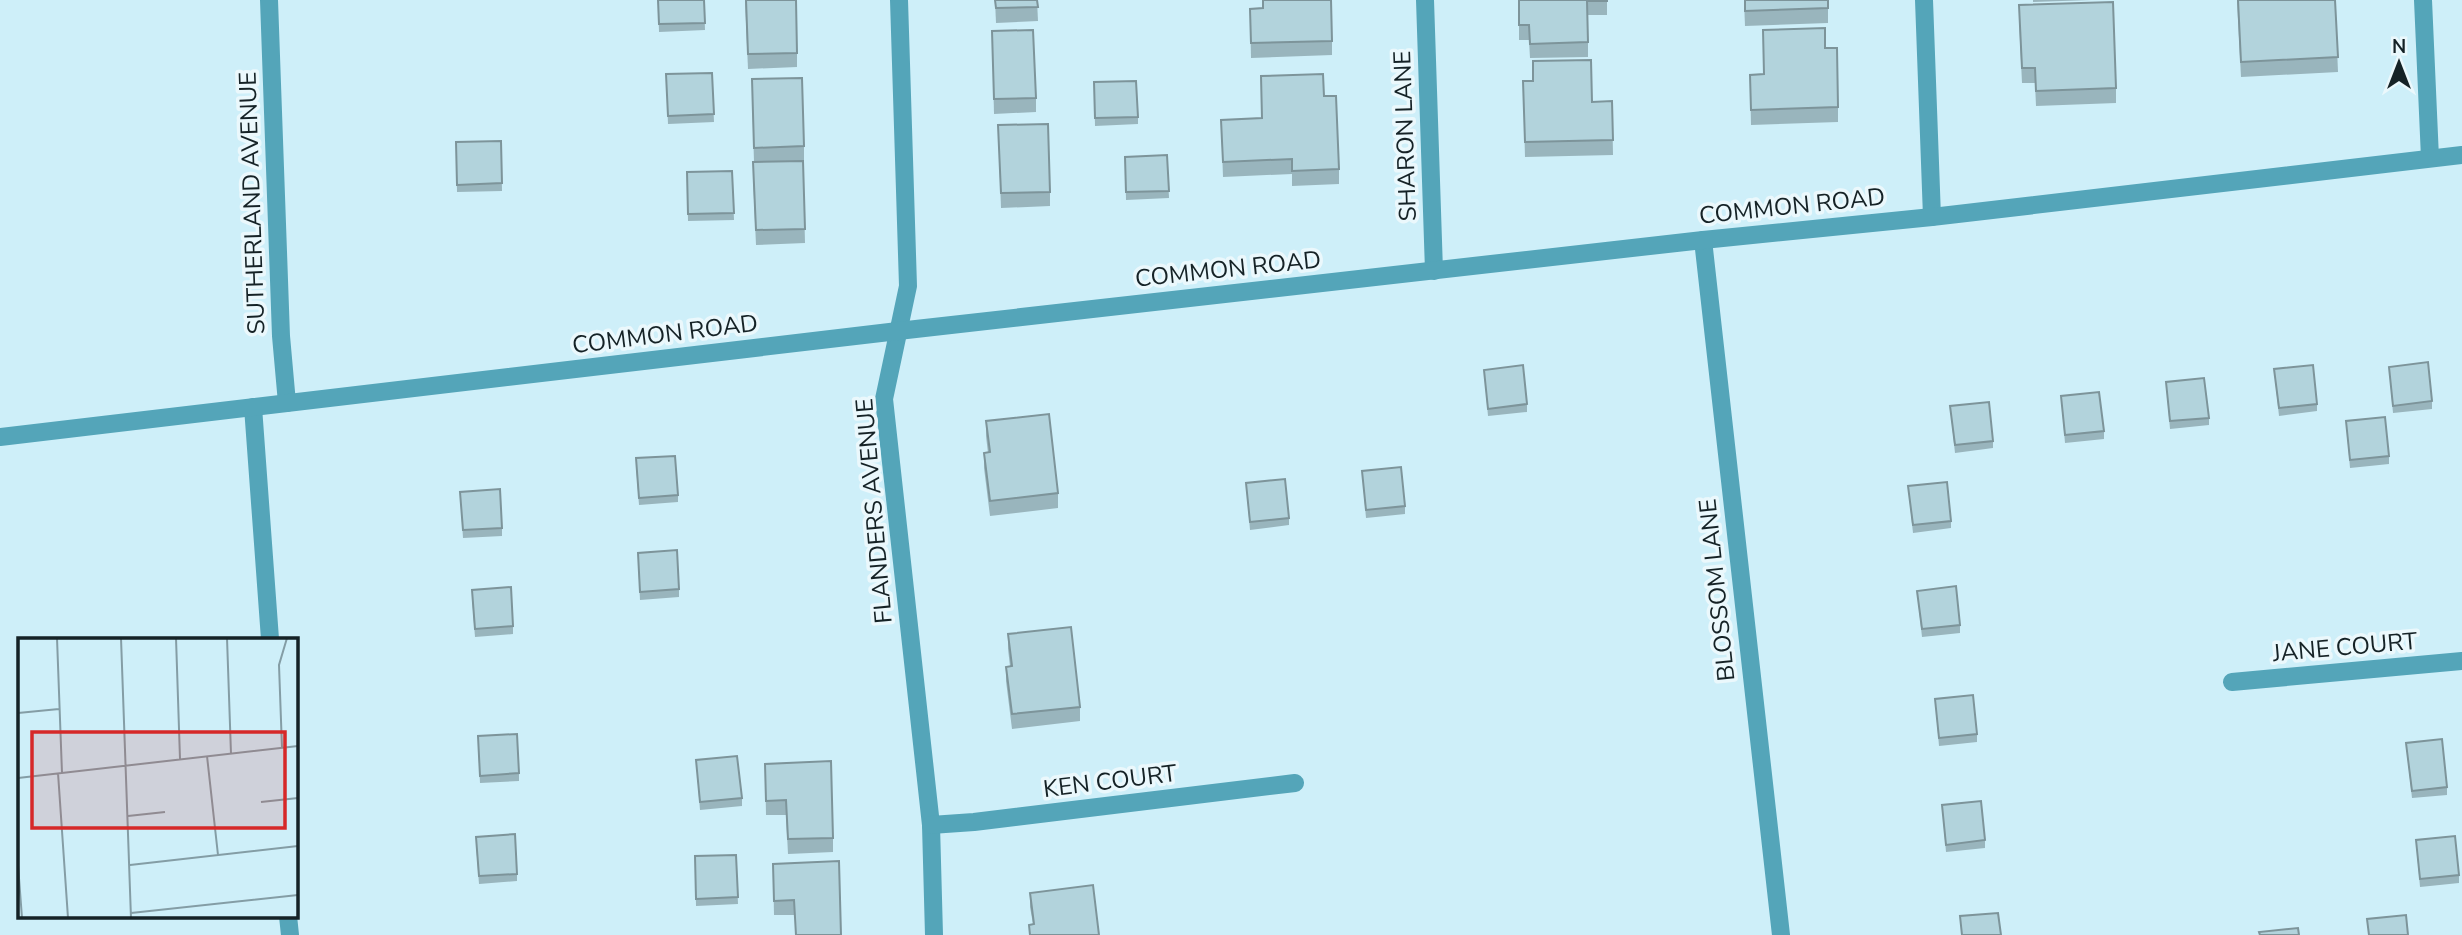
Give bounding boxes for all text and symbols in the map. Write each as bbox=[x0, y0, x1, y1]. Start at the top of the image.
north arrow bbox=[2364, 28, 2434, 98]
text: N bbox=[2392, 34, 2406, 60]
street label: SHARON LANE bbox=[1386, 50, 1424, 222]
street label: SUTHERLAND AVENUE bbox=[231, 71, 273, 335]
street label: COMMON ROAD bbox=[1697, 180, 1887, 232]
street label: COMMON ROAD bbox=[1133, 243, 1323, 295]
street label: COMMON ROAD bbox=[570, 307, 760, 361]
street label: FLANDERS AVENUE bbox=[848, 397, 900, 625]
street label: BLOSSOM LANE bbox=[1692, 497, 1742, 683]
street label: JANE COURT bbox=[2271, 625, 2419, 669]
inset map bbox=[18, 638, 298, 918]
street label: KEN COURT bbox=[1041, 757, 1179, 805]

